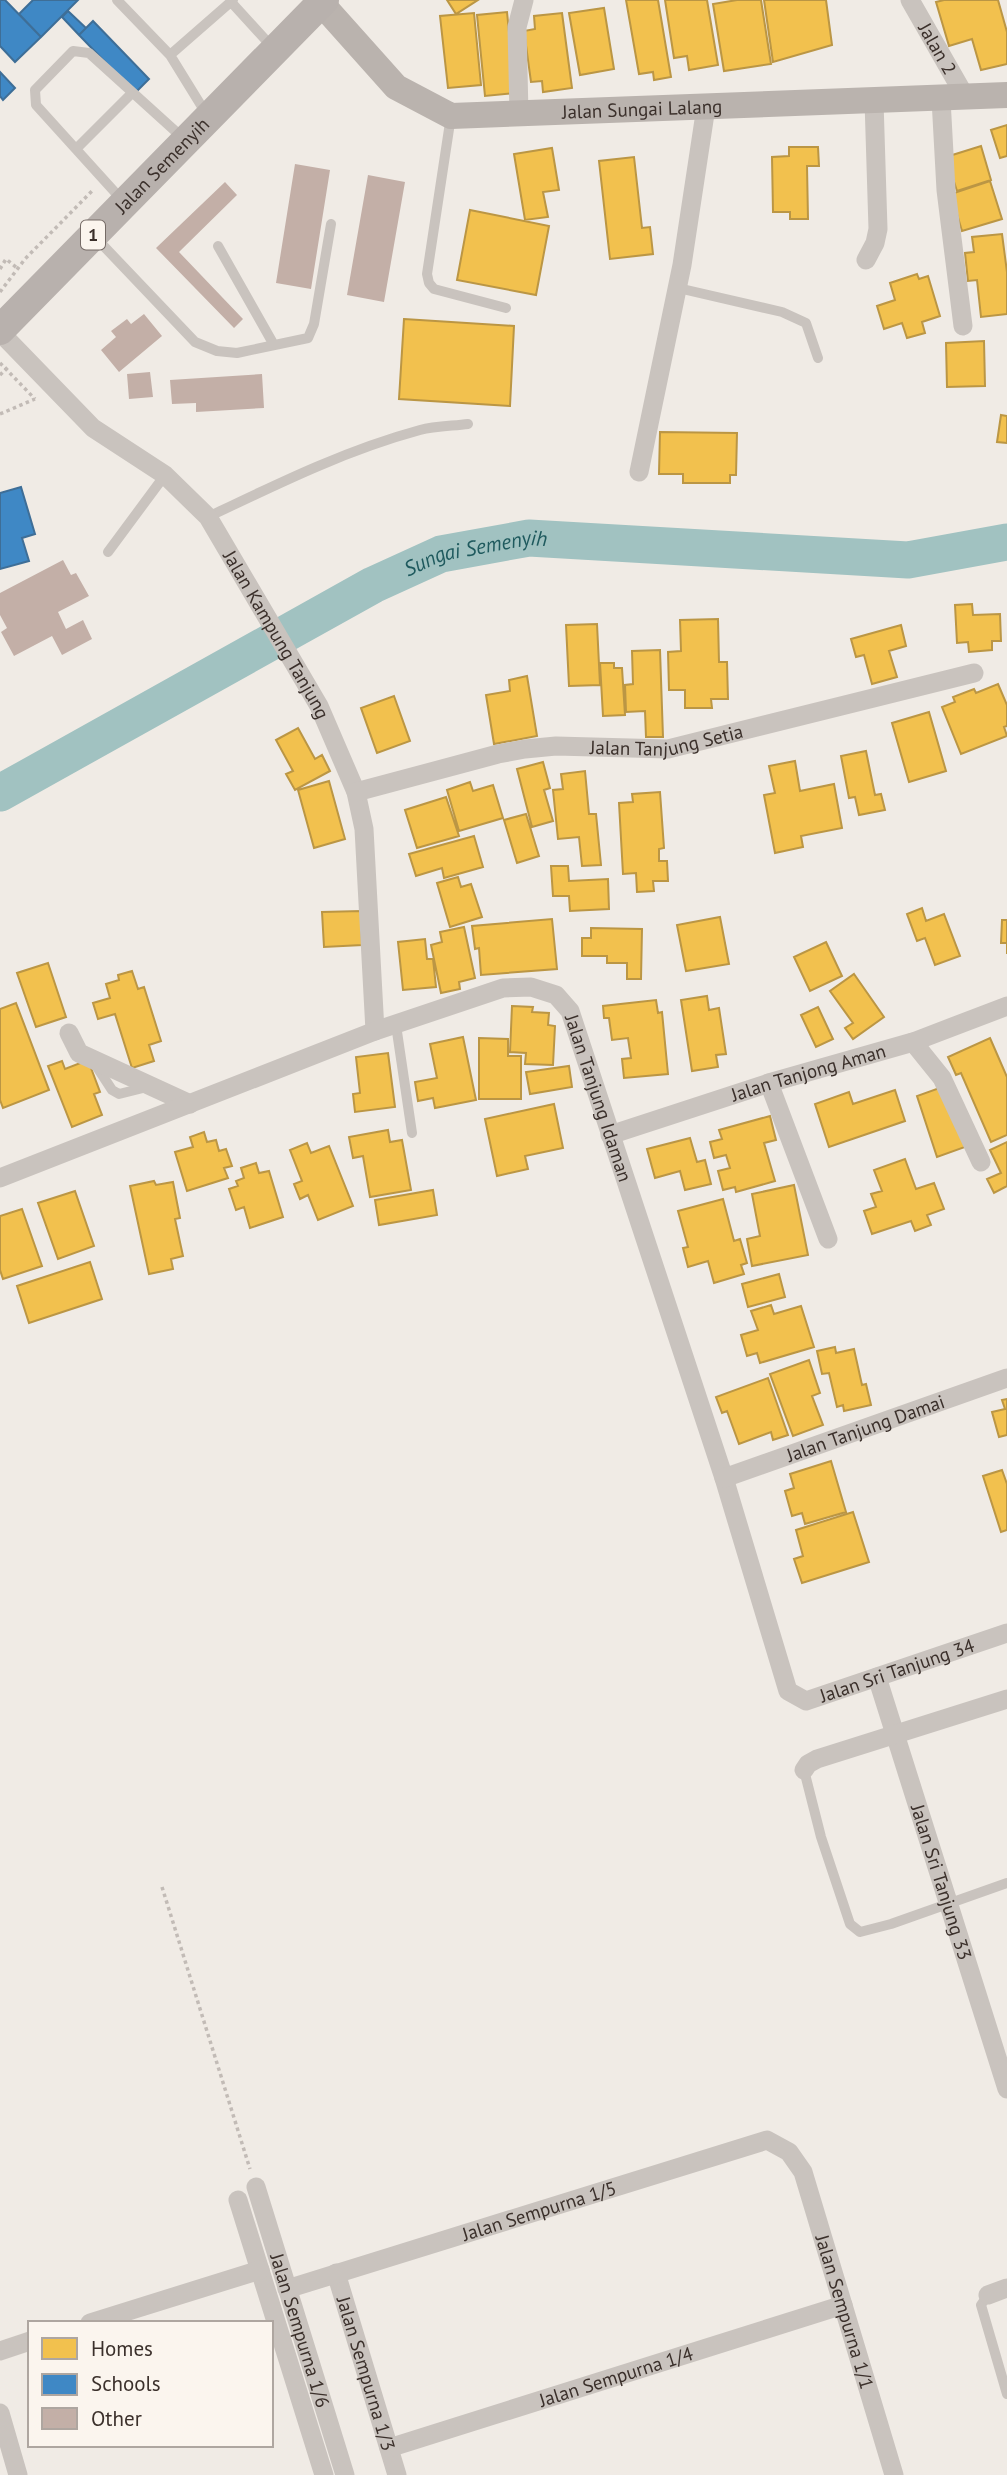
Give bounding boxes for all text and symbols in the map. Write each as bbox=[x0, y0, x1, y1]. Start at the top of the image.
street label: Jalan 2 bbox=[913, 18, 962, 79]
street label: Jalan Sungai Lalang bbox=[560, 94, 723, 124]
street label: Jalan Semenyih bbox=[109, 112, 214, 219]
road number: 1 bbox=[81, 220, 105, 249]
water label: Sungai Semenyih bbox=[399, 524, 548, 582]
street label: Jalan Kampung Tanjung bbox=[218, 545, 335, 722]
street label: Jalan Tanjung Setia bbox=[589, 719, 745, 761]
street label: Jalan Tanjung Idaman bbox=[560, 1010, 637, 1185]
street label: Jalan Tanjong Aman bbox=[727, 1038, 888, 1107]
street label: Jalan Tanjung Damai bbox=[782, 1389, 948, 1467]
street label: Jalan Sri Tanjung 34 bbox=[815, 1633, 977, 1708]
street label: Jalan Sri Tanjung 33 bbox=[906, 1800, 977, 1963]
street label: Jalan Sempurna 1/5 bbox=[458, 2176, 619, 2246]
street label: Jalan Sempurna 1/1 bbox=[810, 2231, 879, 2392]
street label: Jalan Sempurna 1/6 bbox=[265, 2249, 335, 2410]
street label: Jalan Sempurna 1/3 bbox=[331, 2292, 401, 2454]
legend bbox=[28, 2321, 273, 2447]
text: Homes bbox=[91, 2335, 153, 2362]
street label: Jalan Sempurna 1/4 bbox=[535, 2341, 696, 2412]
text: Schools bbox=[91, 2370, 161, 2397]
text: Other bbox=[91, 2405, 142, 2432]

